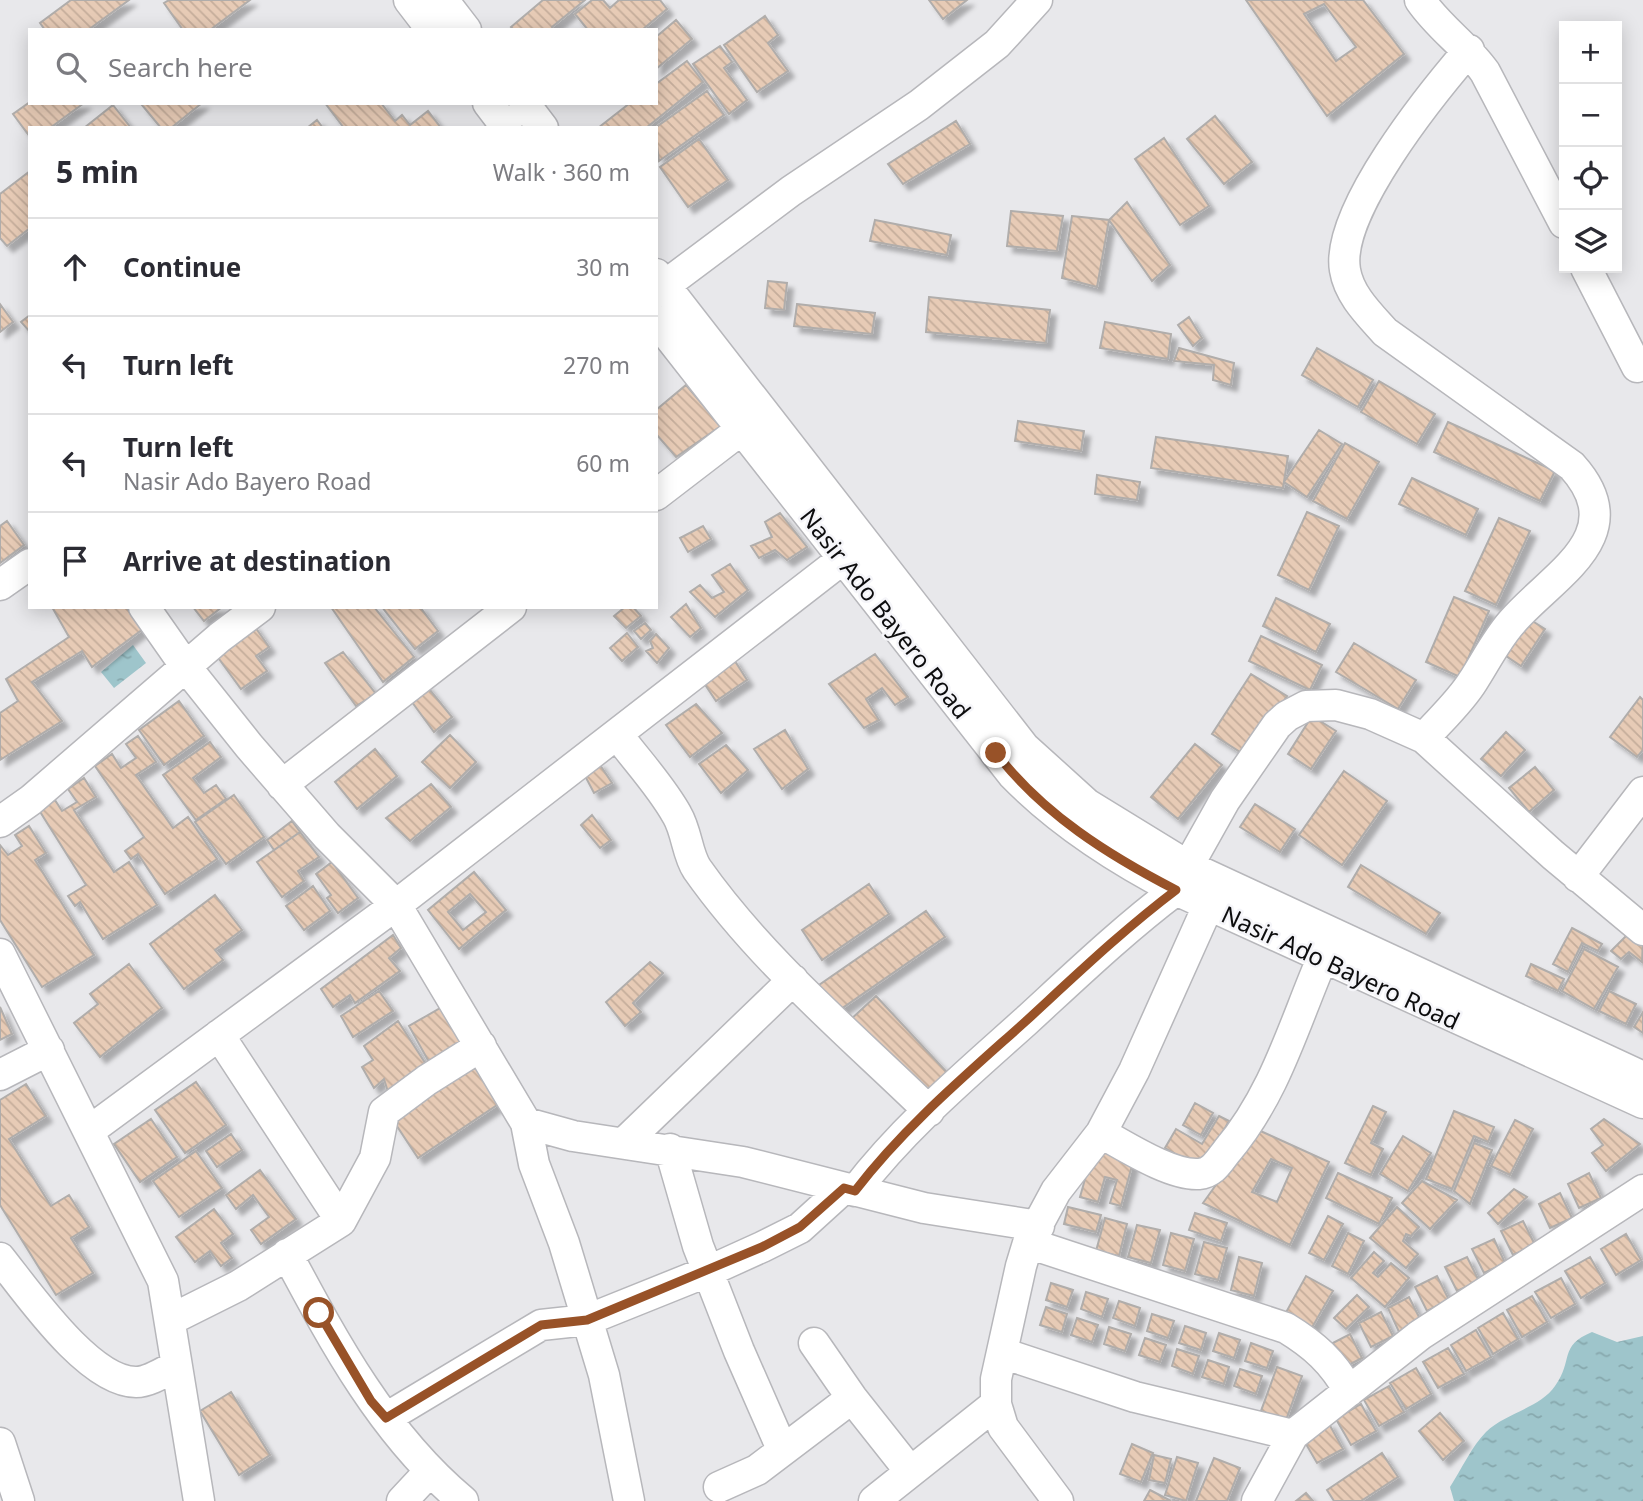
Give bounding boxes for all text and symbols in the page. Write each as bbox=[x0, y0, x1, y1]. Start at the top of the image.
map controls bbox=[1559, 21, 1622, 273]
button: + bbox=[1559, 21, 1622, 84]
search box bbox=[28, 28, 658, 105]
icon: search bbox=[52, 48, 90, 86]
text: Search here bbox=[108, 49, 253, 85]
button: − bbox=[1559, 84, 1622, 147]
button: locate bbox=[1559, 147, 1622, 210]
text: 5 min bbox=[56, 151, 139, 192]
text: Walk · 360 m bbox=[493, 156, 630, 188]
button: layers bbox=[1559, 210, 1622, 273]
icon: ahead bbox=[56, 248, 94, 286]
text: Continue bbox=[123, 249, 241, 285]
text: 30 m bbox=[576, 251, 630, 283]
icon: left bbox=[56, 346, 94, 384]
text: Turn left bbox=[123, 347, 234, 383]
text: 270 m bbox=[563, 349, 630, 381]
text: Turn left bbox=[123, 429, 234, 465]
icon: left bbox=[56, 444, 94, 482]
text: 60 m bbox=[576, 447, 630, 479]
text: Nasir Ado Bayero Road bbox=[123, 465, 371, 497]
street label: Nasir Ado Bayero Road bbox=[793, 501, 979, 725]
icon: arrive bbox=[56, 542, 94, 580]
text: Arrive at destination bbox=[123, 543, 392, 579]
route end bbox=[980, 737, 1011, 768]
street label: Nasir Ado Bayero Road bbox=[1217, 897, 1465, 1037]
route start bbox=[303, 1297, 334, 1328]

